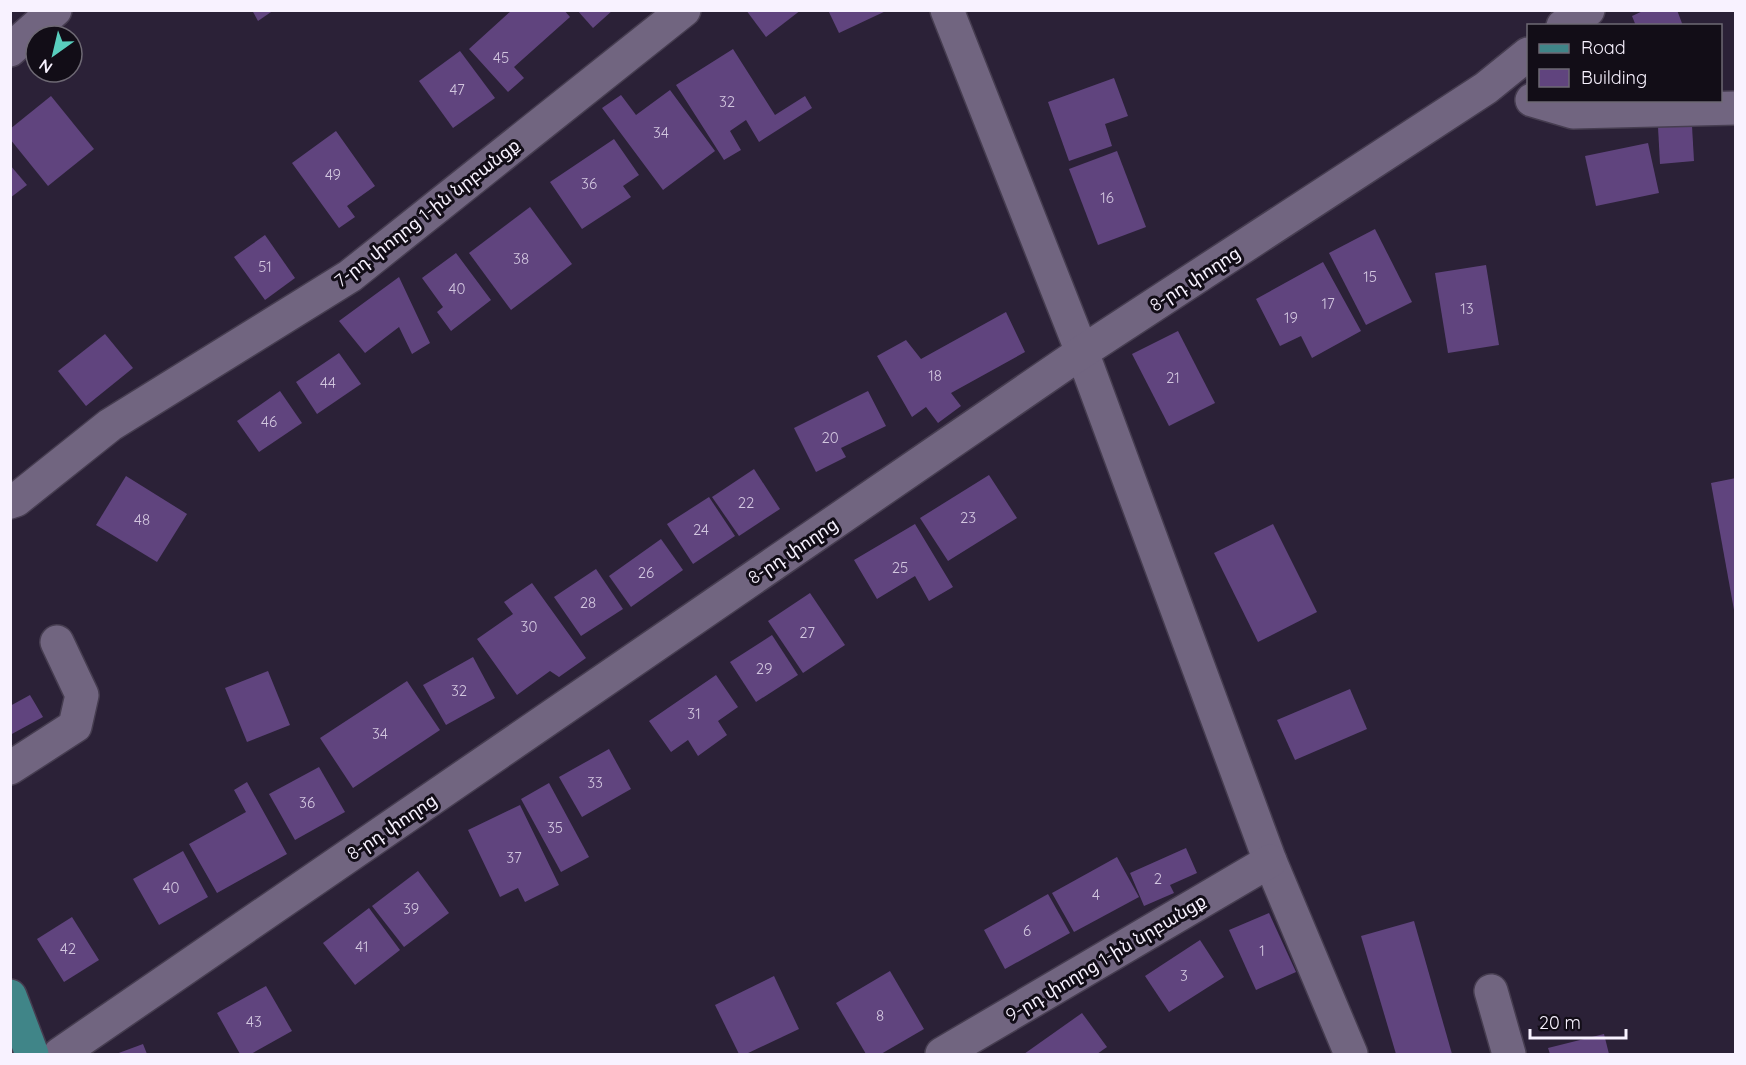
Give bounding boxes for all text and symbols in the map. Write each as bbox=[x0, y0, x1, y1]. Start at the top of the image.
north arrow bbox=[24, 24, 84, 84]
legend bbox=[1527, 24, 1722, 102]
text: Road bbox=[1581, 36, 1626, 59]
house number: 45 bbox=[493, 48, 509, 67]
text: N bbox=[35, 55, 56, 78]
text: Building bbox=[1581, 66, 1647, 89]
house number: 47 bbox=[449, 80, 465, 99]
house number: 32 bbox=[719, 92, 735, 111]
house number: 34 bbox=[653, 123, 669, 142]
street label: 7-րդ փողոց 1-ին նրբանցք bbox=[329, 133, 524, 292]
house number: 49 bbox=[325, 165, 341, 184]
house number: 36 bbox=[581, 174, 597, 193]
house number: 16 bbox=[1100, 188, 1114, 207]
street label: 8-րդ փողոց bbox=[1145, 241, 1244, 316]
house number: 38 bbox=[513, 249, 529, 268]
house number: 51 bbox=[258, 257, 272, 276]
house number: 15 bbox=[1363, 267, 1377, 286]
house number: 40 bbox=[449, 279, 465, 298]
house number: 17 bbox=[1321, 294, 1335, 313]
house number: 13 bbox=[1460, 299, 1474, 318]
house number: 19 bbox=[1284, 308, 1298, 327]
house number: 18 bbox=[928, 366, 942, 385]
house number: 21 bbox=[1166, 368, 1180, 387]
house number: 44 bbox=[320, 373, 336, 392]
house number: 46 bbox=[261, 412, 277, 431]
house number: 20 bbox=[821, 428, 839, 447]
house number: 22 bbox=[738, 493, 754, 512]
house number: 23 bbox=[960, 508, 976, 527]
house number: 48 bbox=[134, 510, 150, 529]
street label: 8-րդ փողոց bbox=[743, 512, 842, 589]
house number: 24 bbox=[693, 520, 709, 539]
house number: 25 bbox=[892, 558, 908, 577]
house number: 26 bbox=[638, 563, 654, 582]
house number: 28 bbox=[580, 593, 596, 612]
house number: 30 bbox=[521, 617, 537, 636]
house number: 27 bbox=[799, 623, 815, 642]
house number: 29 bbox=[756, 659, 772, 678]
house number: 32 bbox=[451, 681, 467, 700]
house number: 31 bbox=[687, 704, 701, 723]
house number: 34 bbox=[372, 724, 388, 743]
house number: 33 bbox=[587, 773, 603, 792]
street label: 8-րդ փողոց bbox=[342, 788, 441, 865]
house number: 36 bbox=[299, 793, 315, 812]
house number: 35 bbox=[547, 818, 563, 837]
house number: 37 bbox=[506, 848, 522, 867]
house number: 2 bbox=[1154, 869, 1162, 888]
house number: 40 bbox=[163, 878, 179, 897]
house number: 4 bbox=[1092, 885, 1100, 904]
street label: 9-րդ փողոց 1-ին նրբանցք bbox=[1001, 889, 1210, 1027]
house number: 39 bbox=[403, 899, 419, 918]
house number: 6 bbox=[1023, 921, 1031, 940]
house number: 41 bbox=[355, 937, 369, 956]
house number: 42 bbox=[60, 939, 76, 958]
house number: 1 bbox=[1259, 941, 1265, 960]
house number: 3 bbox=[1180, 966, 1188, 985]
scale bar bbox=[1530, 1002, 1626, 1040]
house number: 8 bbox=[876, 1006, 884, 1025]
text: 20 m bbox=[1539, 1011, 1581, 1034]
house number: 43 bbox=[246, 1012, 262, 1031]

